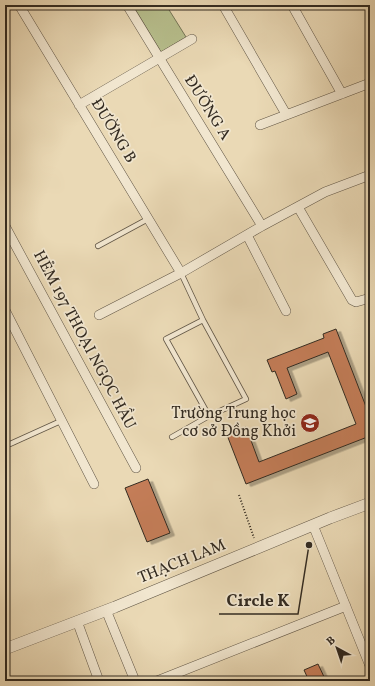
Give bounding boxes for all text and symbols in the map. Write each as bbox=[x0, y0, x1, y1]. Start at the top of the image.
street label: ĐƯỜNG A bbox=[178, 71, 236, 145]
street label: ĐƯỜNG B bbox=[85, 95, 141, 167]
street label: HẺM 197 THOẠI NGỌC HẦU bbox=[27, 246, 142, 433]
place label: Trường Trung học cơ sở Đồng Khởi bbox=[171, 403, 296, 443]
school or university icon: Trường Trung học cơ sở Đồng Khởi bbox=[299, 412, 321, 434]
street label: THẠCH LAM bbox=[135, 534, 229, 590]
callout: Circle K bbox=[219, 585, 298, 614]
text: Circle K bbox=[227, 590, 290, 613]
north arrow bbox=[317, 628, 357, 668]
text: B bbox=[324, 633, 339, 650]

